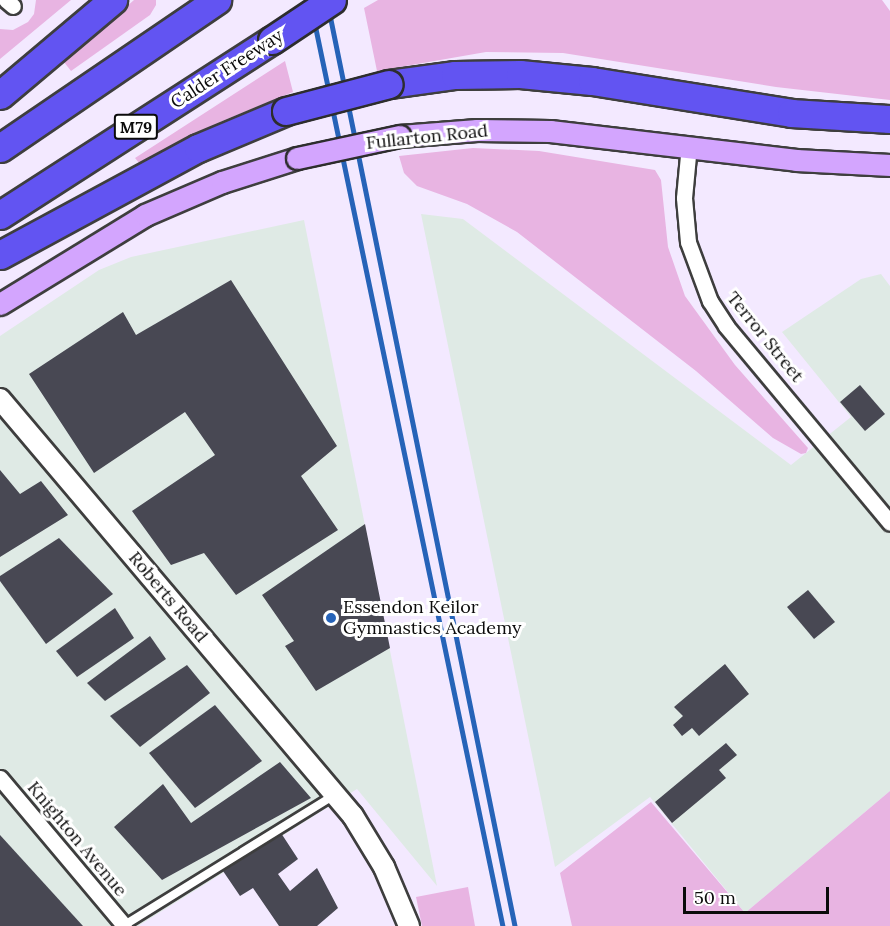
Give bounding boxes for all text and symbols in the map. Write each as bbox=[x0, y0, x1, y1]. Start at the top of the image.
street label: Calder Freeway bbox=[167, 25, 287, 113]
road number: M79 bbox=[114, 114, 158, 140]
street label: Fullarton Road bbox=[365, 120, 489, 154]
street label: Terror Street bbox=[722, 287, 808, 387]
street label: Roberts Road bbox=[124, 547, 212, 647]
place label: Essendon Keilor Gymnastics Academy bbox=[343, 597, 522, 640]
marker: Essendon Keilor Gymnastics Academy bbox=[324, 611, 338, 625]
street label: Knighton Avenue bbox=[23, 777, 131, 901]
scale bar bbox=[686, 875, 832, 913]
text: 50 m bbox=[694, 886, 736, 909]

